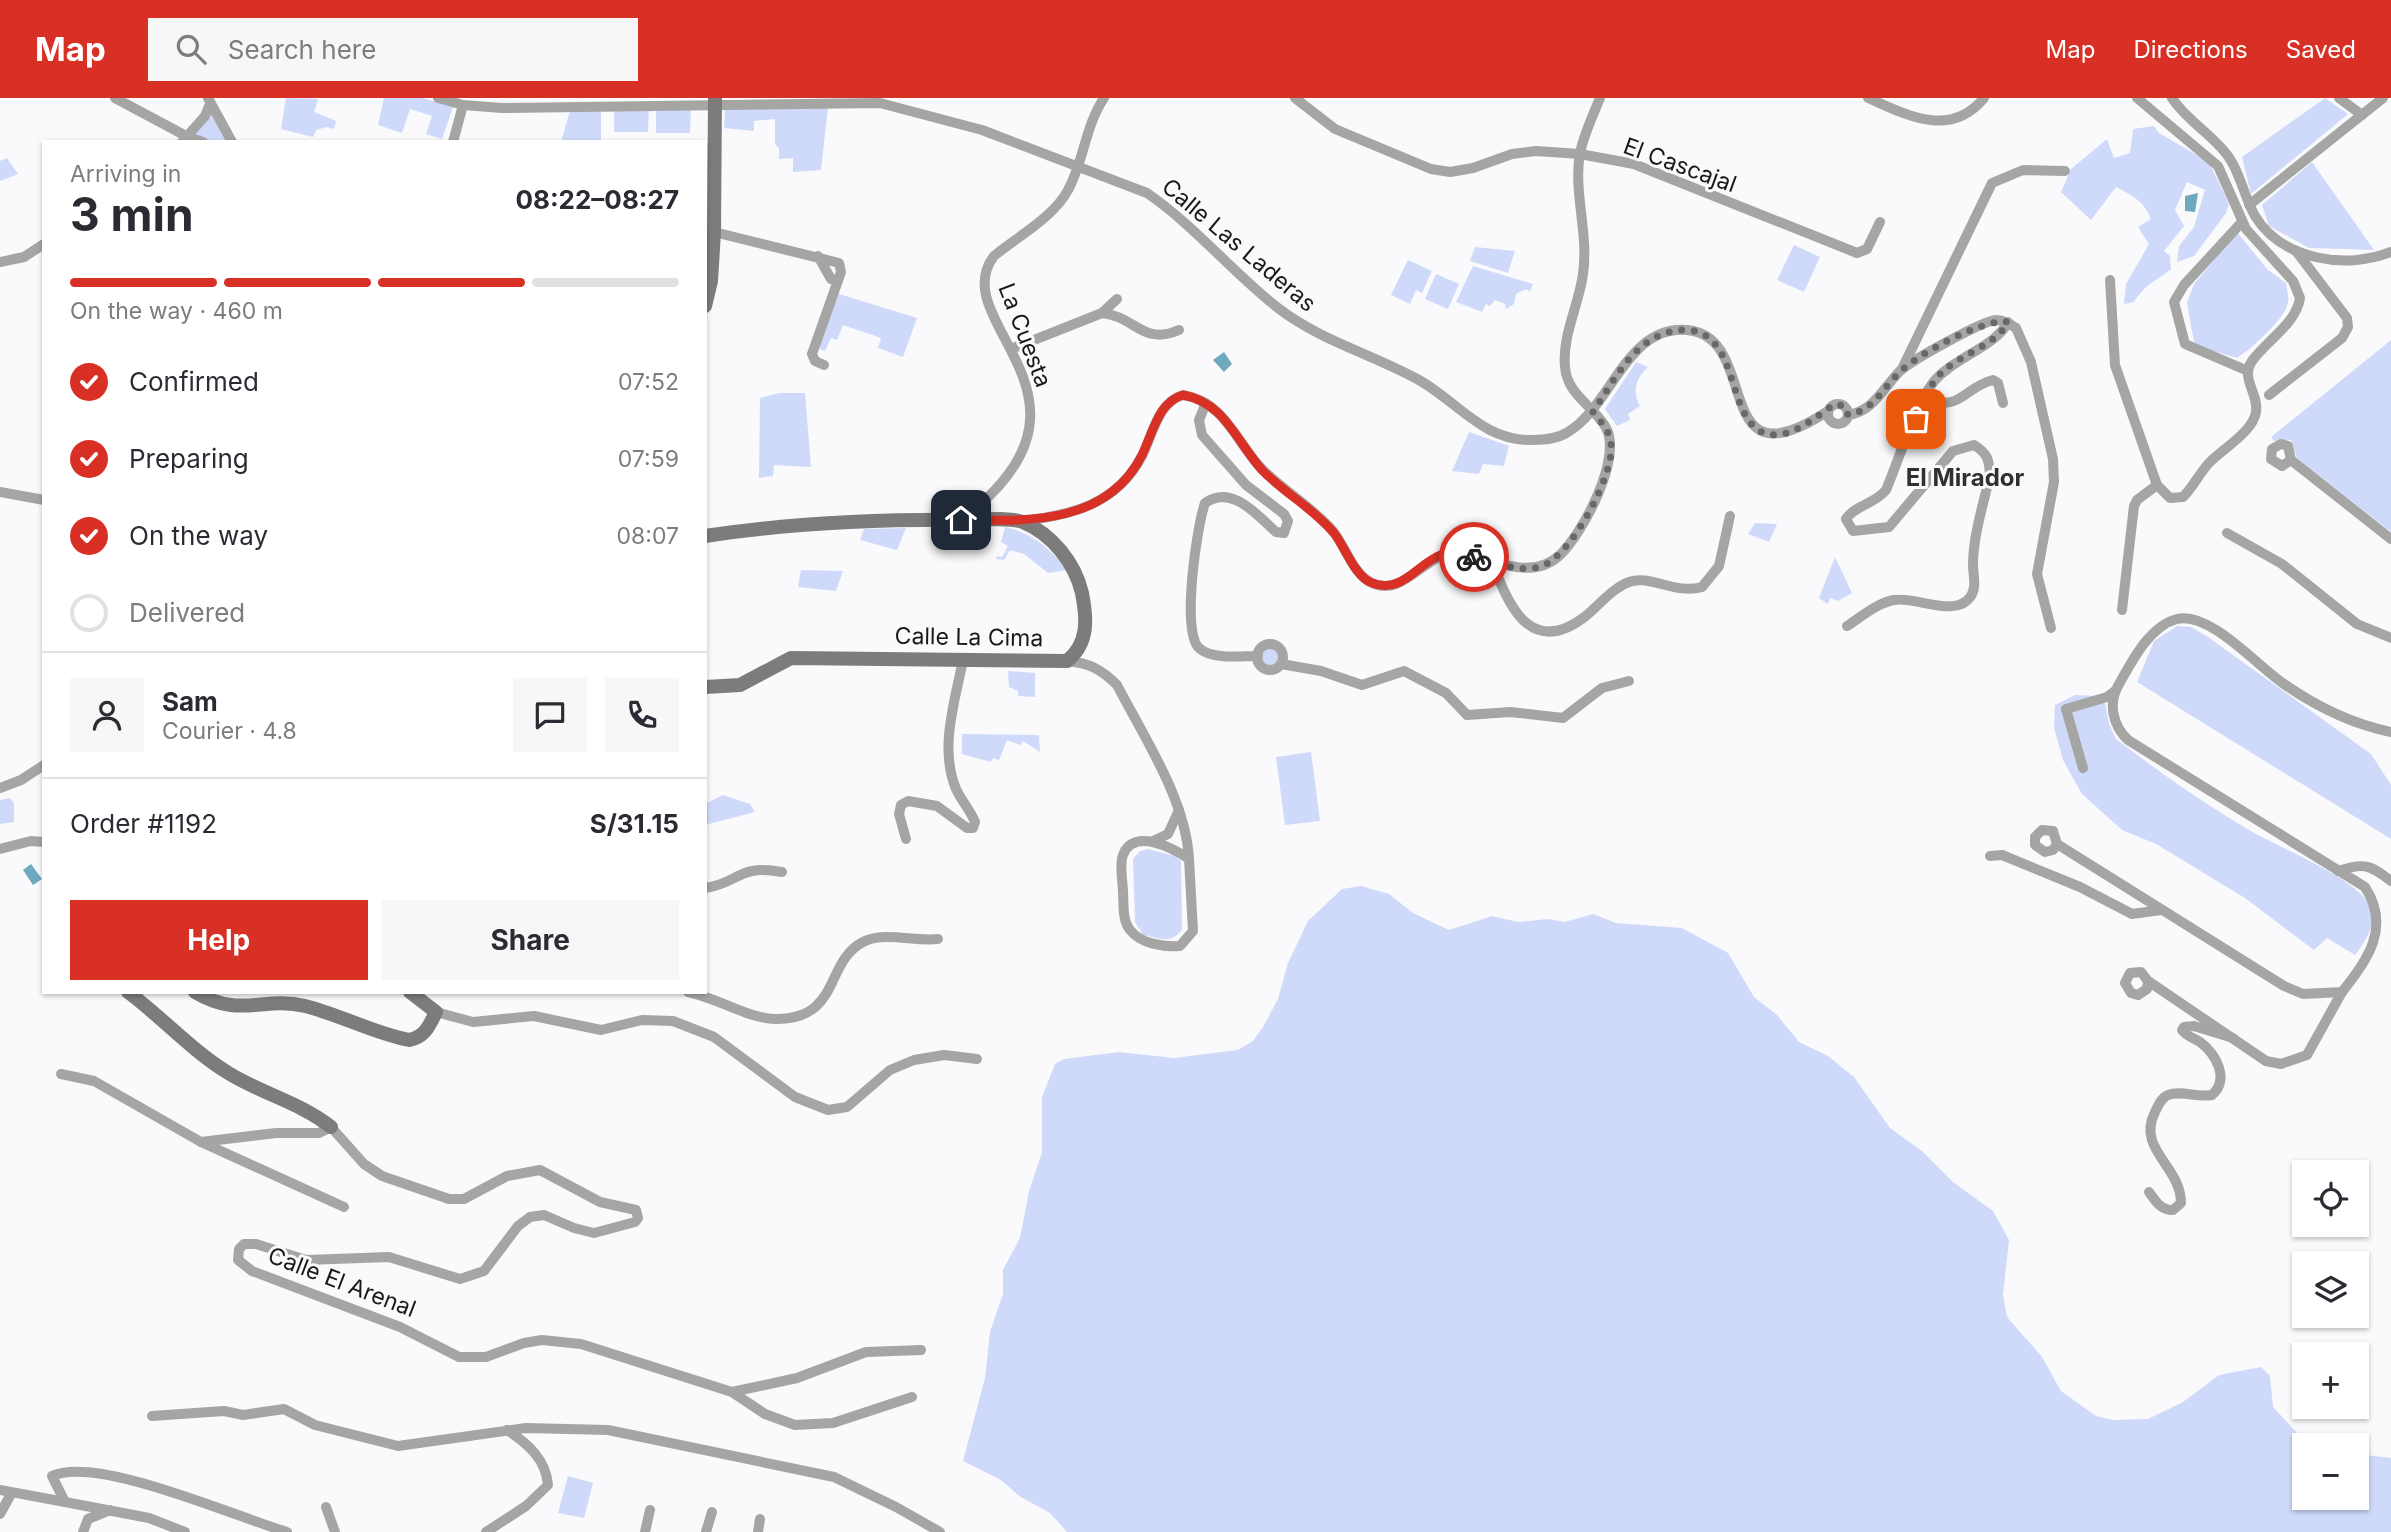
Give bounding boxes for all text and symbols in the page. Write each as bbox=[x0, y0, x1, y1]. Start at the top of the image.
search box bbox=[148, 18, 638, 81]
text: Map bbox=[35, 29, 106, 69]
icon: search bbox=[172, 30, 210, 68]
text: Search here bbox=[228, 34, 376, 65]
text: Map bbox=[2046, 35, 2095, 64]
text: Directions bbox=[2133, 35, 2248, 64]
text: Saved bbox=[2286, 35, 2356, 64]
street label: El Cascajal bbox=[1620, 132, 1740, 198]
text: Arriving in bbox=[70, 160, 181, 188]
street label: Calle Las Laderas bbox=[1156, 172, 1322, 318]
text: 08:22–08:27 bbox=[515, 184, 679, 215]
text: 3 min bbox=[70, 186, 194, 242]
street label: La Cuesta bbox=[992, 279, 1058, 391]
text: On the way · 460 m bbox=[70, 297, 283, 325]
icon: check bbox=[70, 363, 108, 401]
text: Confirmed bbox=[129, 366, 259, 397]
text: 07:52 bbox=[618, 368, 679, 396]
pin bbox=[1886, 389, 1946, 449]
icon: bag bbox=[1897, 400, 1935, 438]
icon: check bbox=[70, 440, 108, 478]
text: Preparing bbox=[129, 443, 249, 474]
text: 07:59 bbox=[618, 445, 679, 473]
district label: El Mirador bbox=[1906, 463, 2025, 492]
pin bbox=[931, 490, 991, 550]
icon: home bbox=[942, 501, 980, 539]
icon: check bbox=[70, 517, 108, 555]
text: On the way bbox=[129, 520, 268, 551]
text: 08:07 bbox=[617, 522, 679, 550]
courier bbox=[1439, 522, 1509, 592]
icon: bike bbox=[1455, 538, 1493, 576]
text: Delivered bbox=[129, 597, 245, 628]
street label: Calle La Cima bbox=[894, 622, 1044, 652]
button: person bbox=[70, 678, 144, 752]
button: chat bbox=[513, 678, 587, 752]
button: phone bbox=[605, 678, 679, 752]
text: Sam bbox=[162, 686, 218, 717]
text: Courier · 4.8 bbox=[162, 717, 297, 745]
text: Order #1192 bbox=[70, 808, 217, 839]
text: S/31.15 bbox=[590, 808, 679, 839]
button: Help bbox=[70, 900, 368, 980]
button: Share bbox=[382, 900, 679, 980]
map controls bbox=[2292, 1160, 2369, 1510]
button: locate bbox=[2292, 1160, 2369, 1237]
street label: Calle El Arenal bbox=[264, 1241, 420, 1323]
button: layers bbox=[2292, 1251, 2369, 1328]
button: + bbox=[2292, 1342, 2369, 1419]
button: − bbox=[2292, 1433, 2369, 1510]

